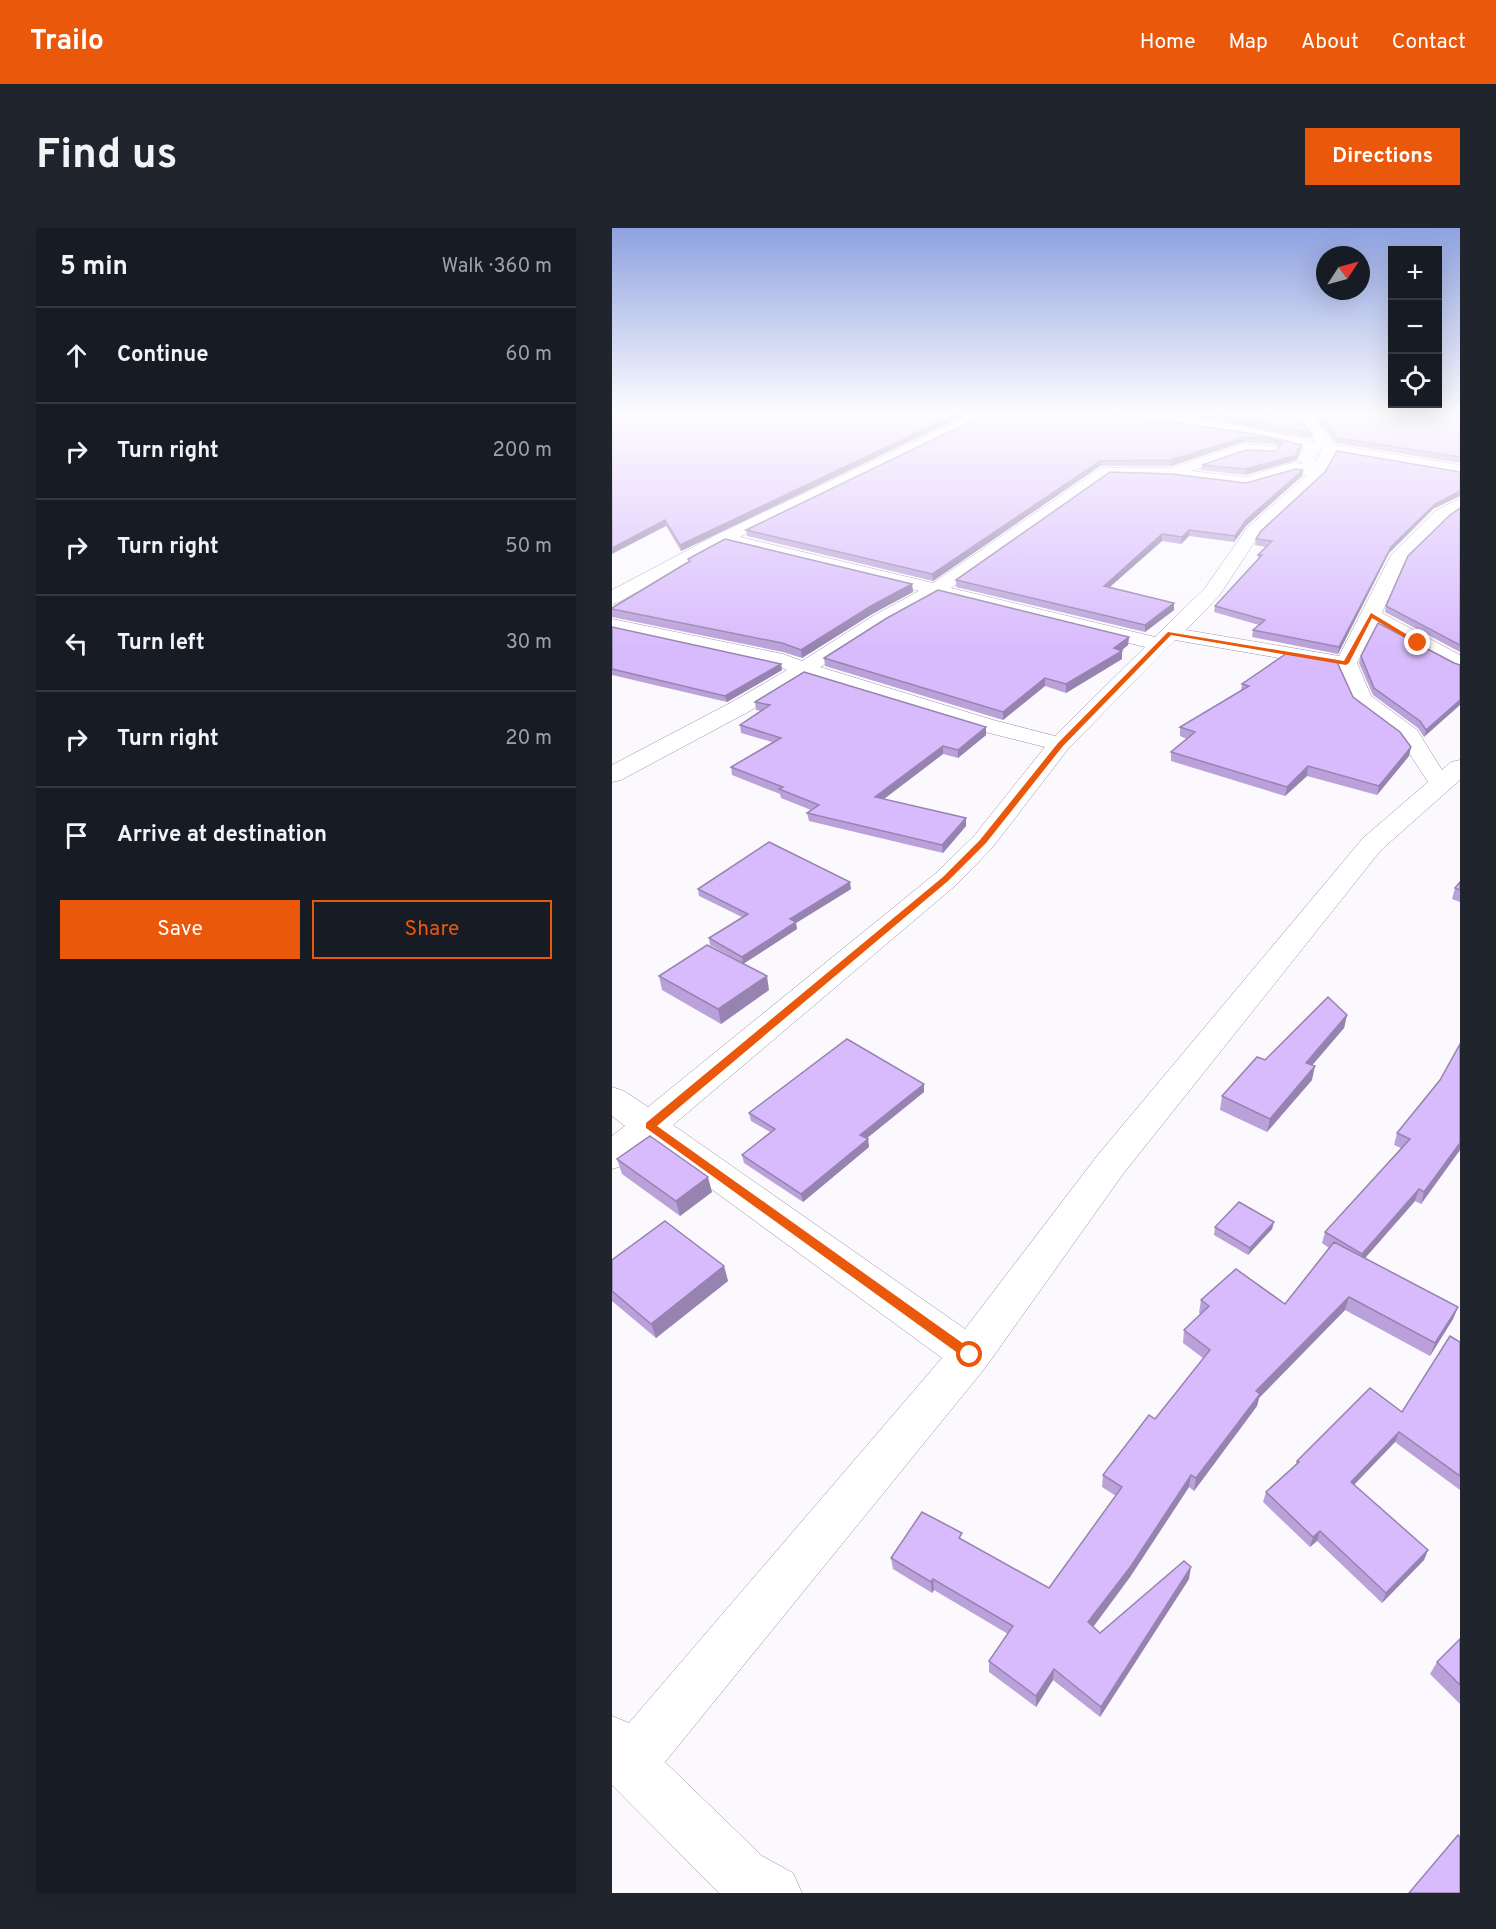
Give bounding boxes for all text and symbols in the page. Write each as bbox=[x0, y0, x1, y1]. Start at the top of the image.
text: Trailo bbox=[30, 24, 104, 60]
text: Home bbox=[1140, 29, 1196, 56]
text: Map bbox=[1229, 29, 1268, 56]
text: About bbox=[1301, 29, 1359, 56]
text: Contact bbox=[1392, 29, 1466, 56]
button: Directions bbox=[1305, 128, 1460, 185]
text: Find us bbox=[36, 130, 177, 183]
north arrow bbox=[1316, 246, 1370, 300]
map controls bbox=[1388, 246, 1442, 408]
button: + bbox=[1388, 246, 1442, 300]
text: 5 min bbox=[60, 251, 128, 284]
text: Walk · 360 m bbox=[441, 254, 552, 280]
button: − bbox=[1388, 300, 1442, 354]
icon: ahead bbox=[60, 339, 93, 372]
text: Continue bbox=[117, 342, 208, 369]
text: 60 m bbox=[506, 342, 552, 368]
button: locate bbox=[1388, 354, 1442, 408]
icon: right bbox=[60, 435, 93, 468]
text: Turn right bbox=[117, 438, 219, 465]
text: 200 m bbox=[493, 438, 552, 464]
icon: right bbox=[60, 531, 93, 564]
text: Turn right bbox=[117, 534, 219, 561]
text: 50 m bbox=[505, 534, 552, 560]
icon: left bbox=[60, 627, 93, 660]
route end bbox=[1404, 629, 1430, 655]
text: Turn left bbox=[117, 630, 205, 657]
text: 30 m bbox=[506, 630, 552, 656]
icon: right bbox=[60, 723, 93, 756]
text: Turn right bbox=[117, 726, 219, 753]
text: 20 m bbox=[505, 726, 552, 752]
icon: arrive bbox=[60, 819, 93, 852]
text: Arrive at destination bbox=[117, 822, 327, 849]
button: Save bbox=[60, 900, 300, 959]
button: Share bbox=[312, 900, 552, 959]
route start bbox=[956, 1341, 982, 1367]

